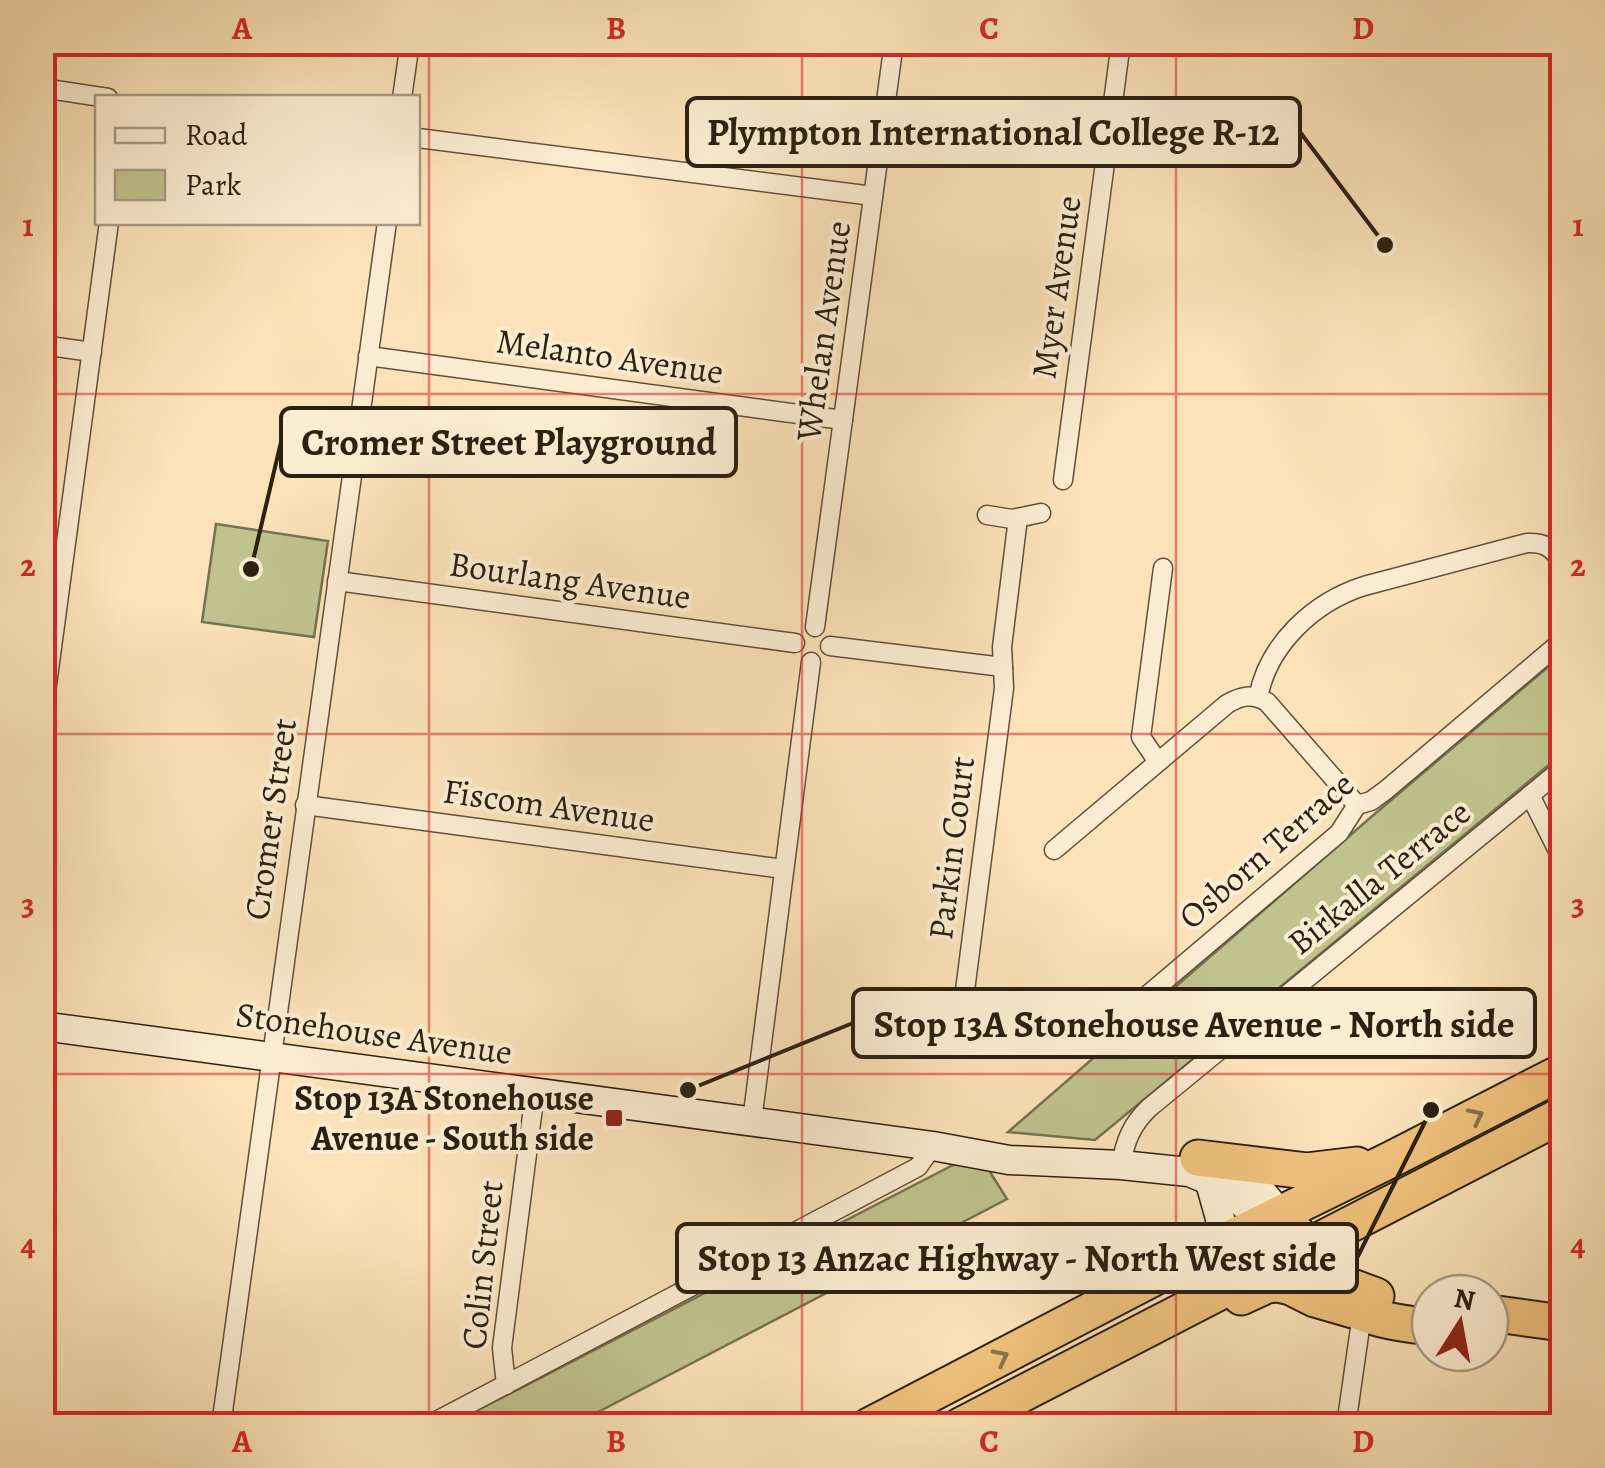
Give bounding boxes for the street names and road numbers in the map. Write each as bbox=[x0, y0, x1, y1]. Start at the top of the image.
street label: Myer Avenue bbox=[1019, 192, 1093, 382]
street label: Whelan Avenue bbox=[784, 218, 862, 445]
street label: Melanto Avenue bbox=[493, 316, 727, 396]
street label: Bourlang Avenue bbox=[446, 539, 694, 621]
street label: Cromer Street bbox=[232, 715, 308, 923]
street label: Parkin Court bbox=[916, 754, 986, 942]
street label: Osborn Terrace bbox=[1168, 760, 1364, 940]
street label: Fiscom Avenue bbox=[440, 766, 658, 844]
street label: Birkalla Terrace bbox=[1277, 788, 1481, 966]
street label: Stonehouse Avenue bbox=[233, 990, 515, 1076]
street label: Colin Street bbox=[449, 1178, 515, 1352]

